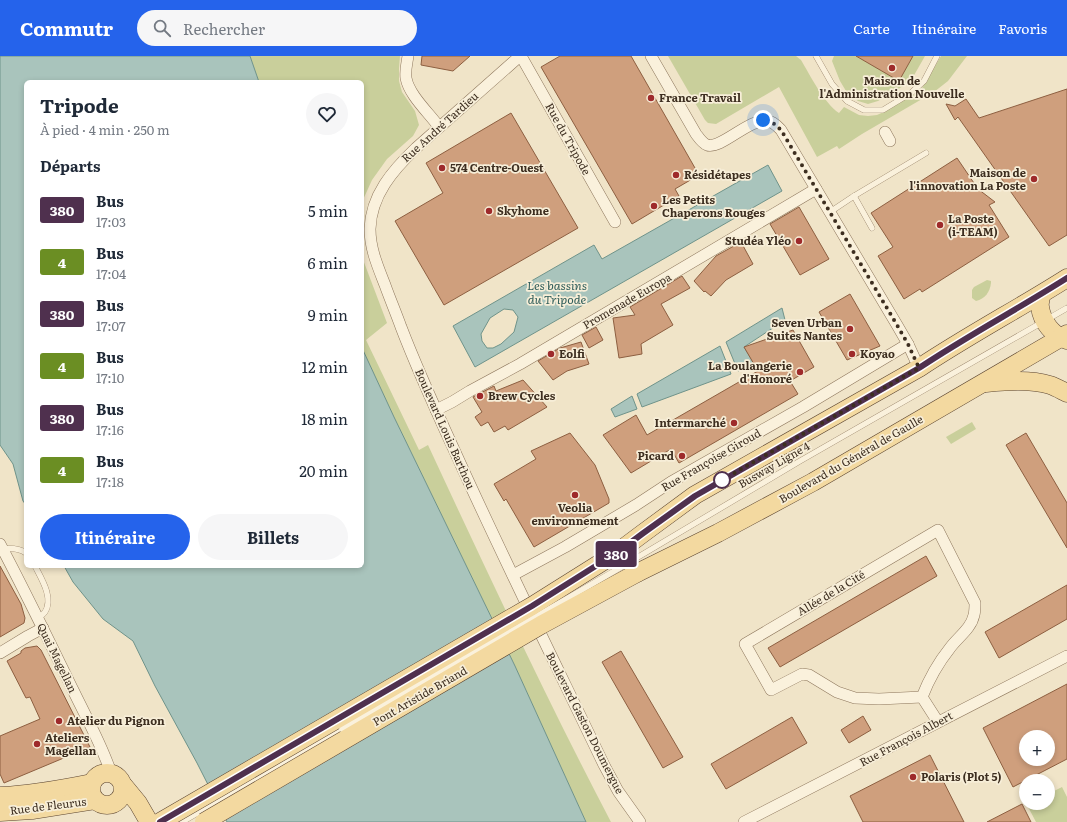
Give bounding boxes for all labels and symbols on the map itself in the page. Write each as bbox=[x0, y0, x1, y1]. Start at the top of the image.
marker: Maison de l'Administration Nouvelle bbox=[887, 63, 897, 73]
place label: Maison de l'Administration Nouvelle bbox=[820, 72, 964, 101]
street label: Rue André Tardieu bbox=[397, 87, 481, 165]
place label: France Travail bbox=[659, 89, 741, 105]
marker: France Travail bbox=[646, 93, 656, 103]
street label: Rue du Tripode bbox=[542, 99, 595, 178]
your location bbox=[753, 110, 773, 130]
place label: 574 Centre-Ouest bbox=[450, 159, 544, 175]
marker: 574 Centre-Ouest bbox=[437, 163, 447, 173]
place label: Maison de l'innovation La Poste bbox=[909, 164, 1026, 193]
place label: Résidétapes bbox=[684, 166, 751, 182]
marker: Résidétapes bbox=[671, 170, 681, 180]
marker: Maison de l'innovation La Poste bbox=[1029, 174, 1039, 184]
place label: Les Petits Chaperons Rouges bbox=[662, 191, 765, 220]
marker: Les Petits Chaperons Rouges bbox=[649, 201, 659, 211]
place label: Skyhome bbox=[497, 202, 549, 218]
marker: Skyhome bbox=[484, 206, 494, 216]
place label: La Poste (i-TEAM) bbox=[948, 210, 998, 239]
marker: La Poste (i-TEAM) bbox=[935, 220, 945, 230]
place label: Studéa Yléo bbox=[725, 232, 791, 248]
marker: Studéa Yléo bbox=[794, 236, 804, 246]
street label: Promenade Europa bbox=[579, 268, 674, 332]
water label: Les bassins du Tripode bbox=[527, 276, 587, 308]
place label: Seven Urban Suites Nantes bbox=[767, 314, 842, 343]
marker: Seven Urban Suites Nantes bbox=[845, 324, 855, 334]
place label: Eolfi bbox=[559, 345, 585, 361]
place label: Koyao bbox=[860, 345, 895, 361]
marker: Eolfi bbox=[546, 349, 556, 359]
marker: Koyao bbox=[847, 349, 857, 359]
place label: La Boulangerie d'Honoré bbox=[708, 357, 792, 386]
street label: Boulevard Louis Barthou bbox=[412, 366, 480, 491]
marker: La Boulangerie d'Honoré bbox=[795, 367, 805, 377]
place label: Brew Cycles bbox=[488, 387, 556, 403]
marker: Brew Cycles bbox=[475, 391, 485, 401]
street label: Boulevard du Général de Gaulle bbox=[776, 410, 926, 506]
place label: Intermarché bbox=[655, 414, 726, 430]
marker: Intermarché bbox=[729, 418, 739, 428]
street label: Rue Françoise Giroud bbox=[658, 424, 764, 494]
street label: Busway Ligne 4 bbox=[735, 437, 812, 491]
place label: Picard bbox=[638, 447, 674, 463]
marker: Picard bbox=[677, 451, 687, 461]
unlabelled marker bbox=[713, 471, 731, 489]
marker: Veolia environnement bbox=[570, 490, 580, 500]
place label: Veolia environnement bbox=[531, 499, 619, 528]
line badge: 380 bbox=[593, 541, 639, 567]
street label: Allée de la Cité bbox=[794, 565, 868, 619]
street label: Quai Magellan bbox=[34, 620, 82, 695]
street label: Boulevard Gaston Doumergue bbox=[543, 649, 629, 796]
street label: Pont Aristide Briand bbox=[369, 661, 470, 729]
street label: Rue François Albert bbox=[856, 706, 955, 769]
place label: Atelier du Pignon bbox=[67, 712, 165, 728]
marker: Atelier du Pignon bbox=[54, 716, 64, 726]
place label: Ateliers Magellan bbox=[45, 729, 97, 758]
marker: Ateliers Magellan bbox=[32, 739, 42, 749]
place label: Polaris (Plot 5) bbox=[921, 768, 1002, 784]
marker: Polaris (Plot 5) bbox=[908, 772, 918, 782]
street label: Rue de Fleurus bbox=[9, 792, 87, 818]

